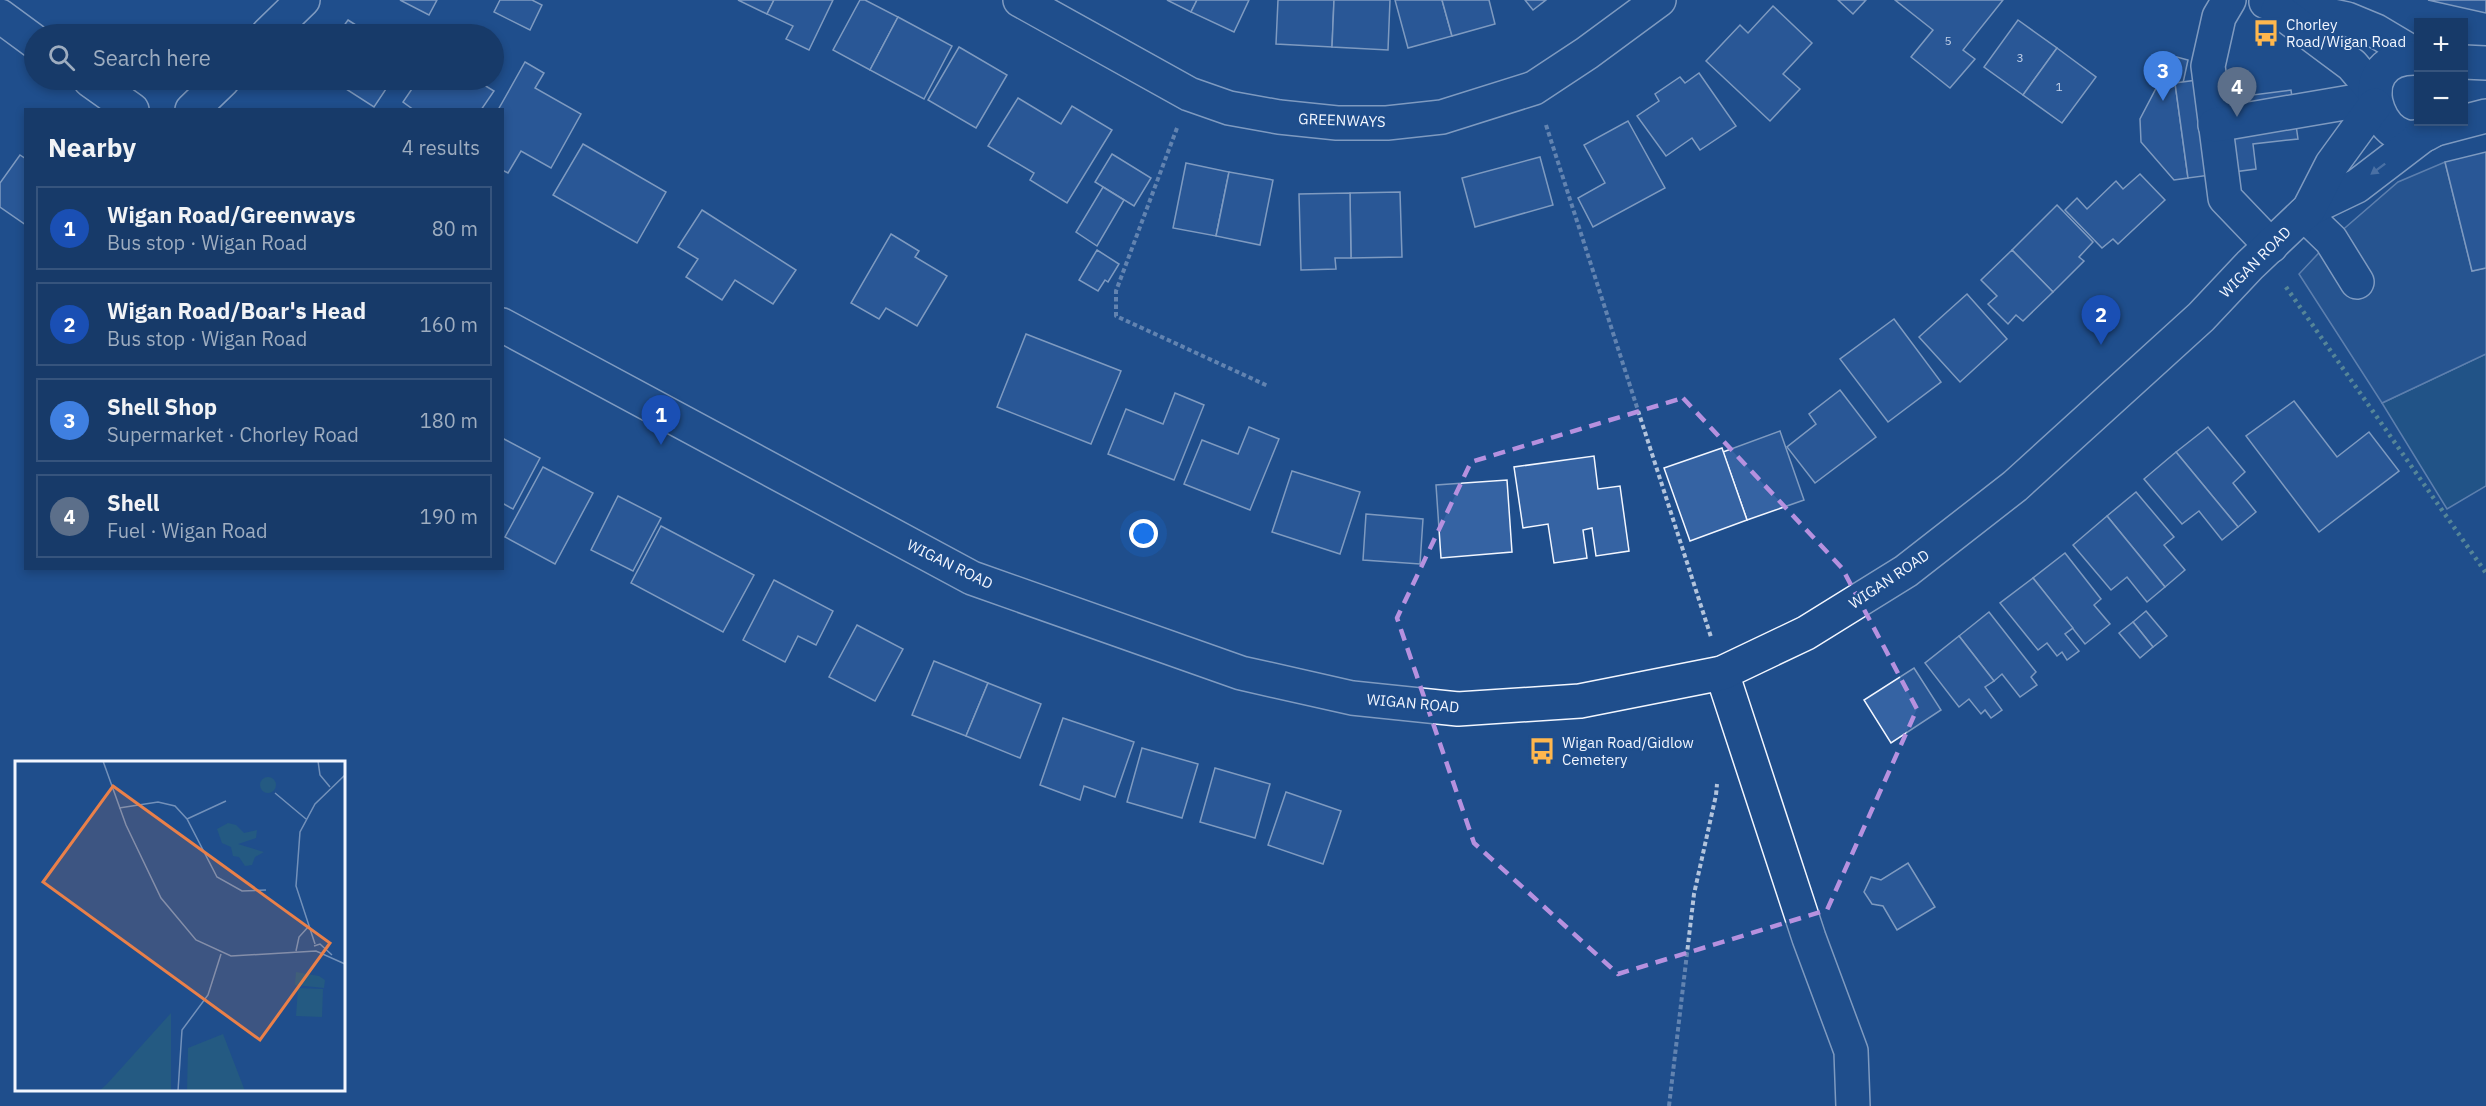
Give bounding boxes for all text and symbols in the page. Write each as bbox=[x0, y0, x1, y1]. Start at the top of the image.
place label: Chorley Road/Wigan Road bbox=[2286, 15, 2406, 51]
bus stop icon: Chorley Road/Wigan Road bbox=[2251, 18, 2281, 48]
map controls bbox=[2414, 18, 2468, 126]
button: + bbox=[2414, 18, 2468, 72]
search box bbox=[24, 24, 504, 90]
house number: 5 bbox=[1944, 33, 1952, 48]
icon: search bbox=[45, 41, 78, 74]
text: Search here bbox=[93, 43, 211, 72]
house number: 3 bbox=[2016, 50, 2024, 65]
pin: 3 bbox=[2144, 51, 2182, 101]
pin: 4 bbox=[2218, 68, 2256, 117]
button: − bbox=[2414, 72, 2468, 126]
house number: 1 bbox=[2055, 79, 2063, 94]
street label: GREENWAYS bbox=[1298, 109, 1386, 131]
text: Nearby bbox=[48, 130, 136, 164]
text: 4 results bbox=[402, 134, 480, 161]
one-way arrow bbox=[2370, 163, 2386, 175]
text: Wigan Road/Greenways bbox=[107, 200, 356, 229]
text: 1 bbox=[64, 215, 76, 242]
text: 80 m bbox=[432, 215, 478, 242]
street label: WIGAN ROAD bbox=[2215, 222, 2295, 302]
text: Bus stop · Wigan Road bbox=[107, 229, 307, 256]
text: Wigan Road/Boar's Head bbox=[107, 296, 366, 325]
pin: 2 bbox=[2082, 296, 2120, 345]
text: 2 bbox=[64, 311, 76, 338]
text: 160 m bbox=[420, 311, 478, 338]
text: Bus stop · Wigan Road bbox=[107, 325, 307, 352]
text: Shell Shop bbox=[107, 392, 217, 421]
pin: 1 bbox=[642, 396, 680, 445]
text: 3 bbox=[64, 407, 76, 434]
text: 180 m bbox=[420, 407, 478, 434]
text: Supermarket · Chorley Road bbox=[107, 421, 359, 448]
text: Shell bbox=[107, 488, 159, 517]
text: 4 bbox=[64, 503, 76, 530]
text: 190 m bbox=[420, 503, 478, 530]
text: Fuel · Wigan Road bbox=[107, 517, 267, 544]
your location bbox=[1129, 519, 1158, 548]
street label: WIGAN ROAD bbox=[904, 535, 996, 593]
street label: WIGAN ROAD bbox=[1845, 545, 1933, 613]
street label: WIGAN ROAD bbox=[1366, 689, 1460, 717]
place label: Wigan Road/Gidlow Cemetery bbox=[1562, 733, 1694, 769]
bus stop icon: Wigan Road/Gidlow Cemetery bbox=[1527, 736, 1557, 766]
inset map bbox=[15, 761, 345, 1091]

